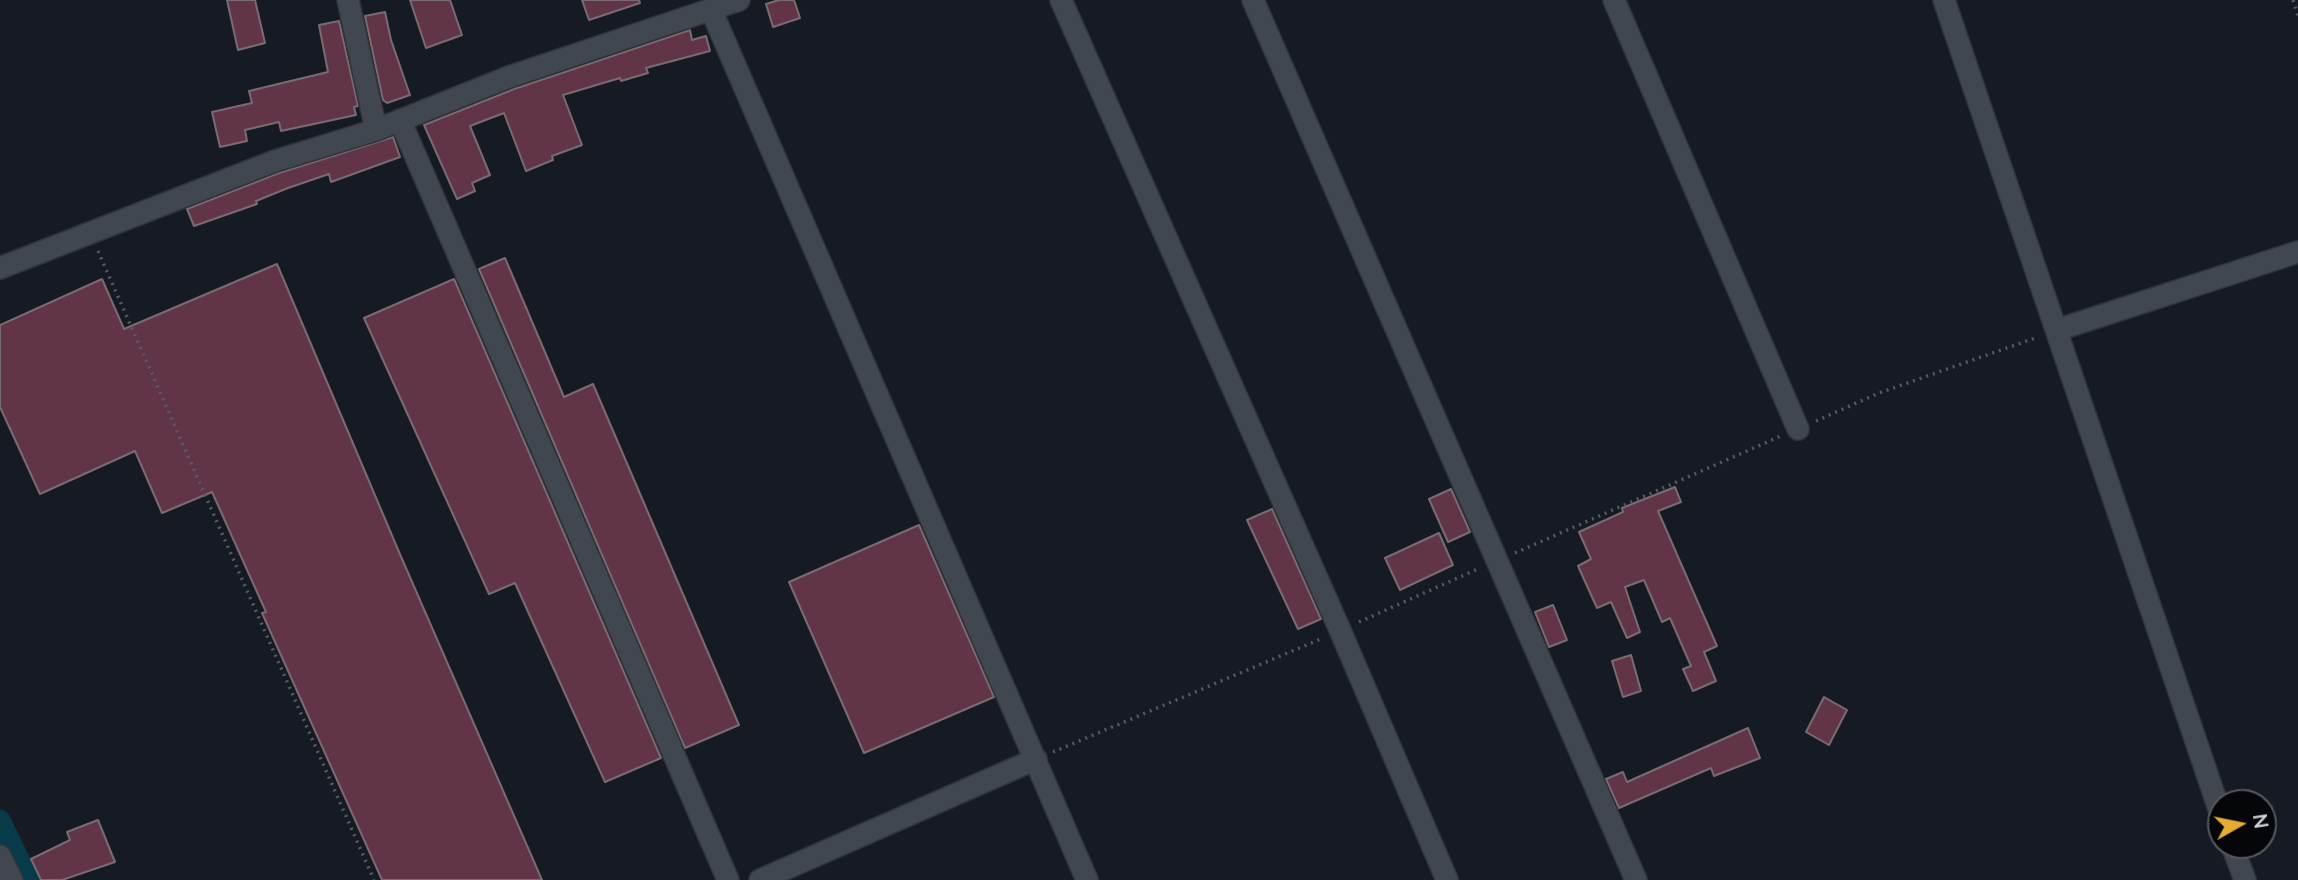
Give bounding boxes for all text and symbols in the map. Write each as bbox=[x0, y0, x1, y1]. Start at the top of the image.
north arrow bbox=[2207, 789, 2277, 859]
text: N bbox=[2249, 812, 2274, 830]

